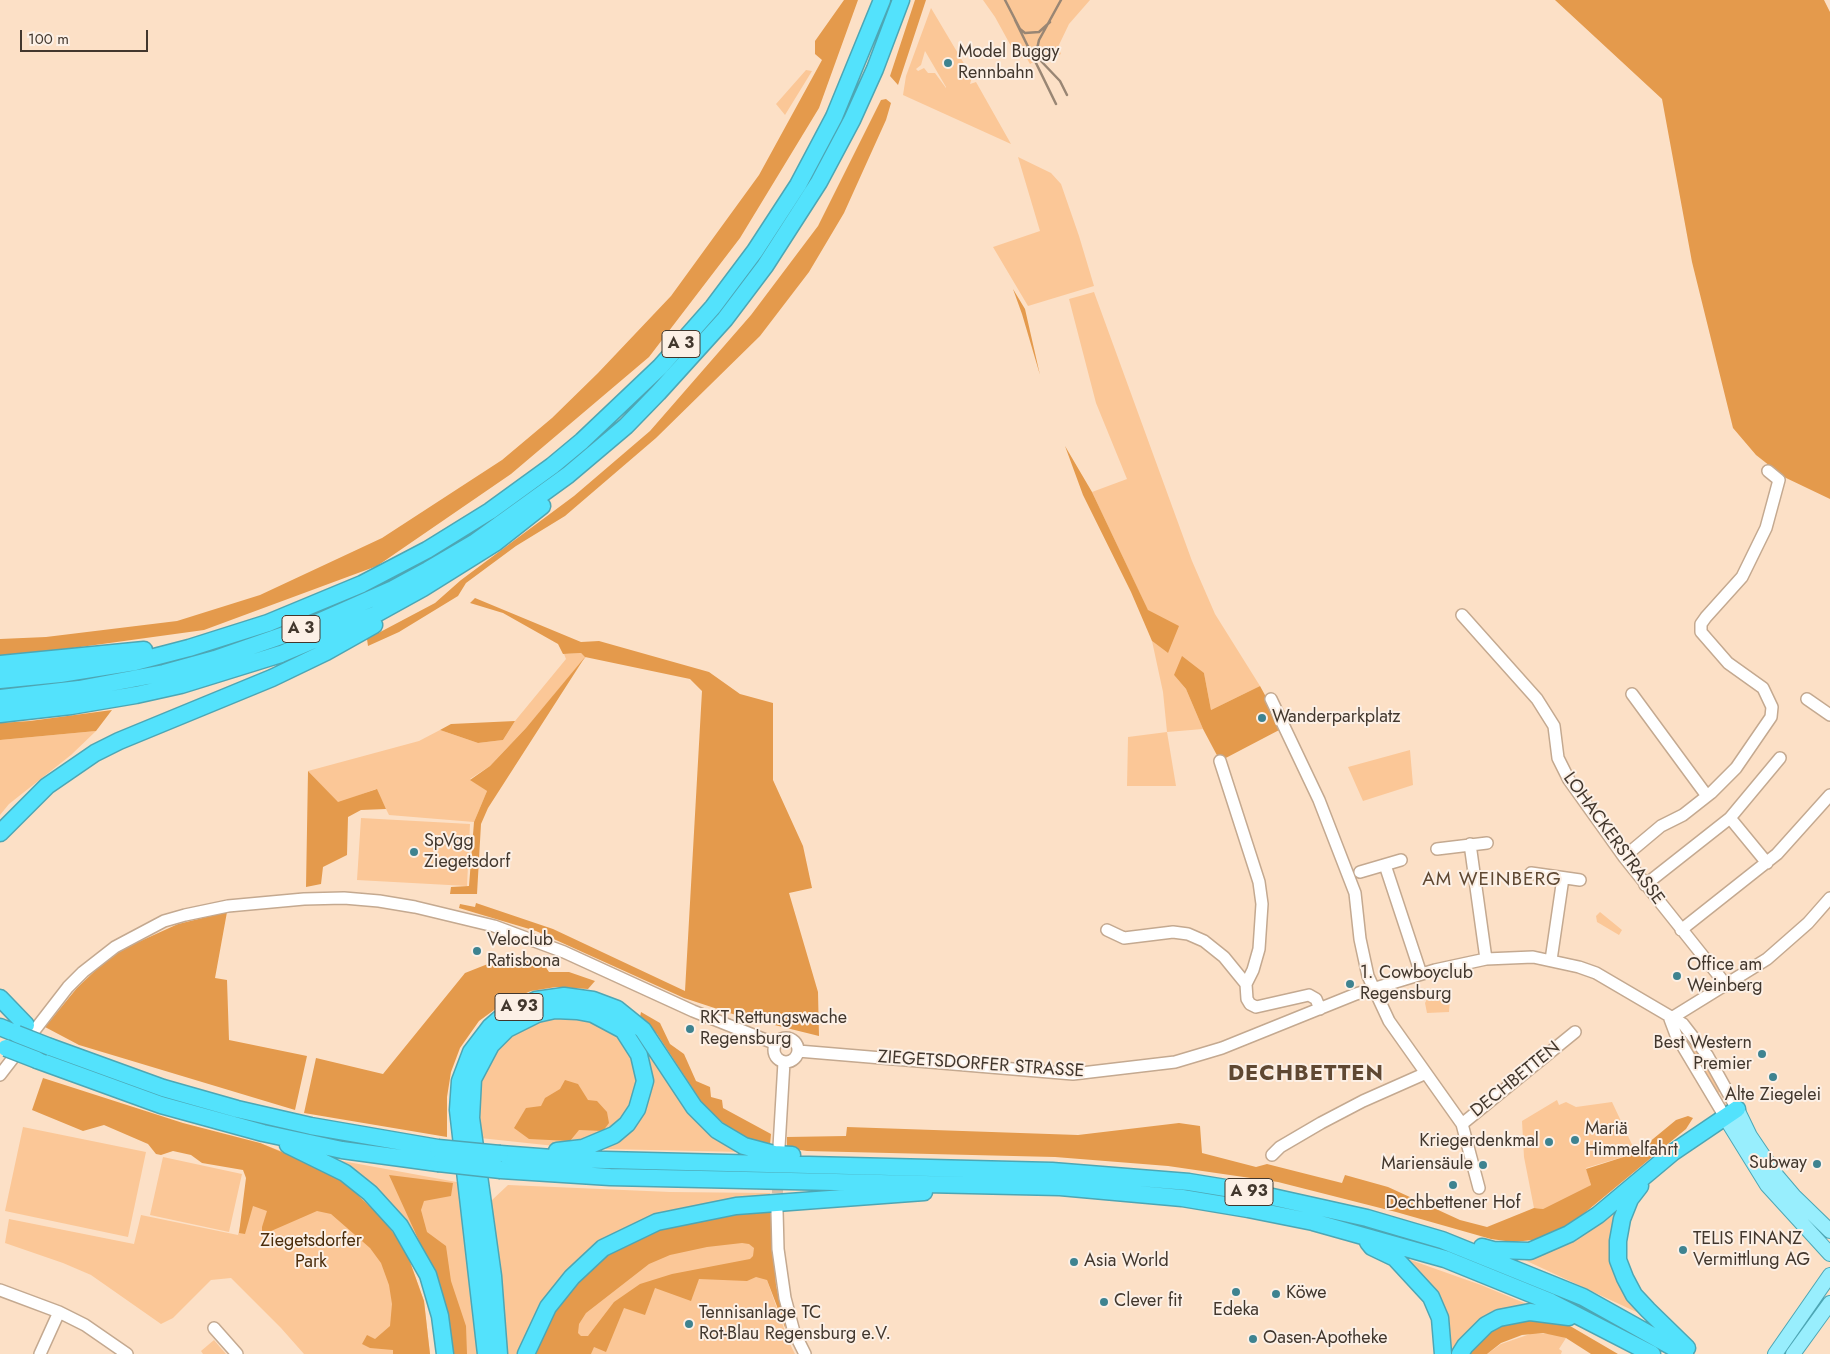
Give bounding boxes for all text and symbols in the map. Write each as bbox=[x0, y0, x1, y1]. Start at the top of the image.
scale bar bbox=[22, 20, 150, 52]
text: 100 m bbox=[28, 28, 69, 50]
place label: Model Buggy Rennbahn bbox=[958, 42, 1059, 84]
marker: Model Buggy Rennbahn bbox=[942, 57, 954, 69]
road number: A 3 bbox=[662, 330, 700, 358]
road number: A 3 bbox=[282, 616, 320, 642]
place label: Wanderparkplatz bbox=[1272, 707, 1401, 729]
marker: Wanderparkplatz bbox=[1256, 712, 1268, 724]
street label: LOHACKERSTRASSE bbox=[1558, 769, 1668, 909]
place label: SpVgg Ziegetsdorf bbox=[424, 831, 510, 874]
marker: SpVgg Ziegetsdorf bbox=[408, 846, 420, 858]
district label: AM WEINBERG bbox=[1421, 869, 1563, 891]
place label: Veloclub Ratisbona bbox=[487, 930, 560, 972]
marker: Veloclub Ratisbona bbox=[471, 945, 483, 957]
place label: Office am Weinberg bbox=[1687, 955, 1762, 998]
place label: 1. Cowboyclub Regensburg bbox=[1360, 963, 1473, 1006]
marker: Office am Weinberg bbox=[1671, 970, 1683, 982]
marker: 1. Cowboyclub Regensburg bbox=[1344, 978, 1356, 990]
road number: A 93 bbox=[495, 994, 543, 1020]
place label: RKT Rettungswache Regensburg bbox=[700, 1008, 847, 1050]
marker: RKT Rettungswache Regensburg bbox=[684, 1023, 696, 1035]
place label: Best Western Premier bbox=[1654, 1033, 1752, 1076]
street label: DECHBETTEN bbox=[1467, 1037, 1565, 1123]
street label: ZIEGETSDORFER STRASSE bbox=[877, 1047, 1085, 1083]
marker: Best Western Premier bbox=[1756, 1048, 1768, 1060]
district label: DECHBETTEN bbox=[1227, 1062, 1385, 1088]
marker: Alte Ziegelei bbox=[1767, 1071, 1779, 1083]
place label: Alte Ziegelei bbox=[1725, 1085, 1821, 1107]
place label: Mariä Himmelfahrt bbox=[1585, 1119, 1678, 1162]
place label: Kriegerdenkmal bbox=[1419, 1131, 1539, 1153]
marker: Mariä Himmelfahrt bbox=[1569, 1134, 1581, 1146]
marker: Kriegerdenkmal bbox=[1543, 1136, 1555, 1148]
place label: Subway bbox=[1749, 1153, 1807, 1175]
place label: Mariensäule bbox=[1381, 1154, 1473, 1176]
marker: Subway bbox=[1811, 1158, 1823, 1170]
marker: Mariensäule bbox=[1477, 1159, 1489, 1171]
road number: A 93 bbox=[1225, 1178, 1273, 1206]
marker: Dechbettener Hof bbox=[1447, 1179, 1459, 1191]
place label: Dechbettener Hof bbox=[1385, 1193, 1521, 1215]
place label: TELIS FINANZ Vermittlung AG bbox=[1693, 1229, 1810, 1272]
park label: Ziegetsdorfer Park bbox=[260, 1231, 362, 1274]
marker: TELIS FINANZ Vermittlung AG bbox=[1677, 1244, 1689, 1256]
place label: Asia World bbox=[1084, 1251, 1169, 1273]
marker: Asia World bbox=[1068, 1256, 1080, 1268]
place label: Köwe bbox=[1286, 1283, 1326, 1305]
marker: Edeka bbox=[1230, 1286, 1242, 1298]
marker: Köwe bbox=[1270, 1288, 1282, 1300]
place label: Clever fit bbox=[1114, 1291, 1182, 1313]
marker: Clever fit bbox=[1098, 1296, 1110, 1308]
place label: Edeka bbox=[1213, 1300, 1259, 1322]
place label: Tennisanlage TC Rot-Blau Regensburg e.V. bbox=[699, 1303, 891, 1346]
marker: Tennisanlage TC Rot-Blau Regensburg e.V. bbox=[683, 1318, 695, 1330]
place label: Oasen-Apotheke bbox=[1263, 1328, 1388, 1350]
marker: Oasen-Apotheke bbox=[1247, 1333, 1259, 1345]

